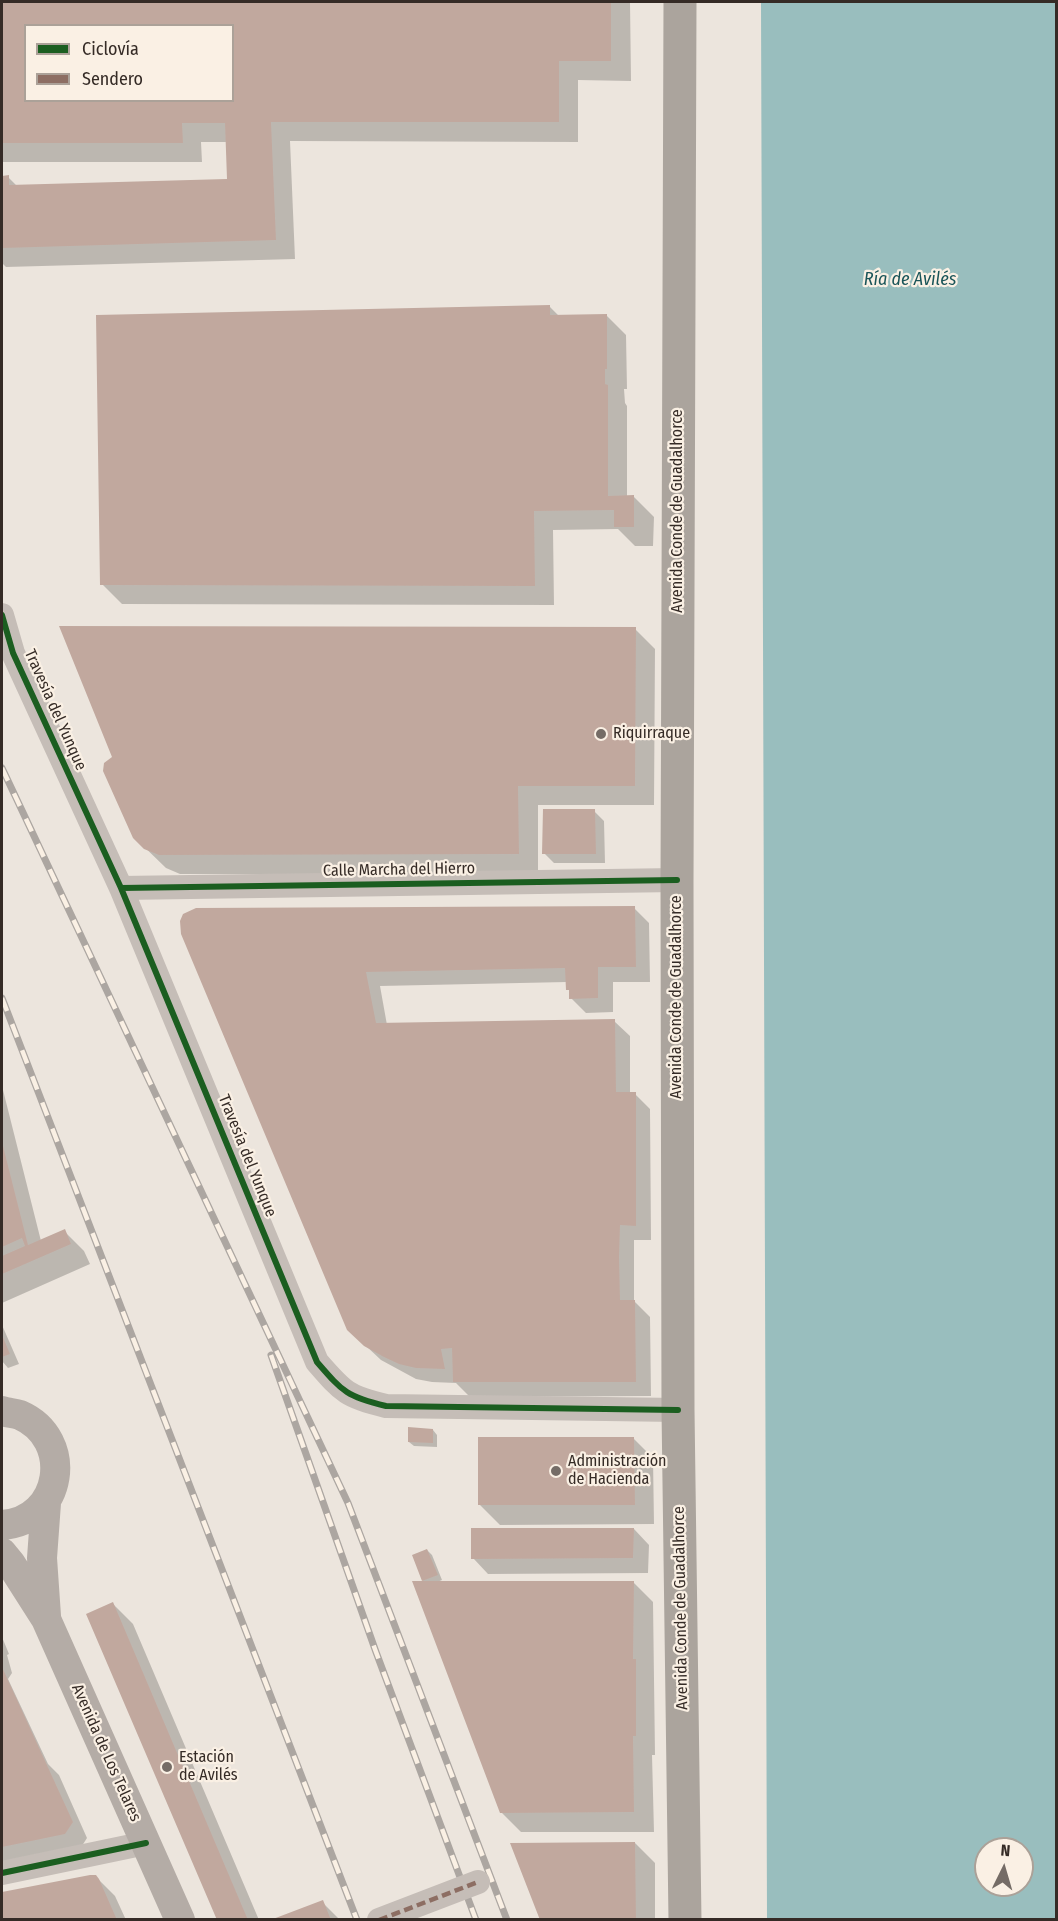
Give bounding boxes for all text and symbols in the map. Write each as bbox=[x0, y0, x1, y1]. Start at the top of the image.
legend bbox=[24, 24, 234, 102]
text: Ciclovía bbox=[82, 38, 139, 60]
text: Sendero bbox=[82, 68, 143, 90]
water label: Ría de Avilés bbox=[864, 269, 956, 291]
street label: Avenida Conde de Guadalhorce bbox=[668, 409, 688, 613]
street label: Travesía del Yunque bbox=[20, 647, 90, 773]
place label: Riquirraque bbox=[613, 724, 690, 744]
marker: Riquirraque bbox=[594, 727, 608, 741]
street label: Calle Marcha del Hierro bbox=[323, 859, 475, 881]
street label: Avenida Conde de Guadalhorce bbox=[667, 895, 687, 1099]
street label: Travesía del Yunque bbox=[214, 1092, 280, 1220]
place label: Administración de Hacienda bbox=[568, 1452, 667, 1490]
marker: Administración de Hacienda bbox=[549, 1464, 563, 1478]
street label: Avenida Conde de Guadalhorce bbox=[670, 1506, 692, 1710]
street label: Avenida de Los Telares bbox=[67, 1681, 145, 1825]
place label: Estación de Avilés bbox=[179, 1748, 238, 1786]
marker: Estación de Avilés bbox=[160, 1760, 174, 1774]
north arrow bbox=[974, 1837, 1034, 1897]
text: N bbox=[1000, 1841, 1011, 1860]

